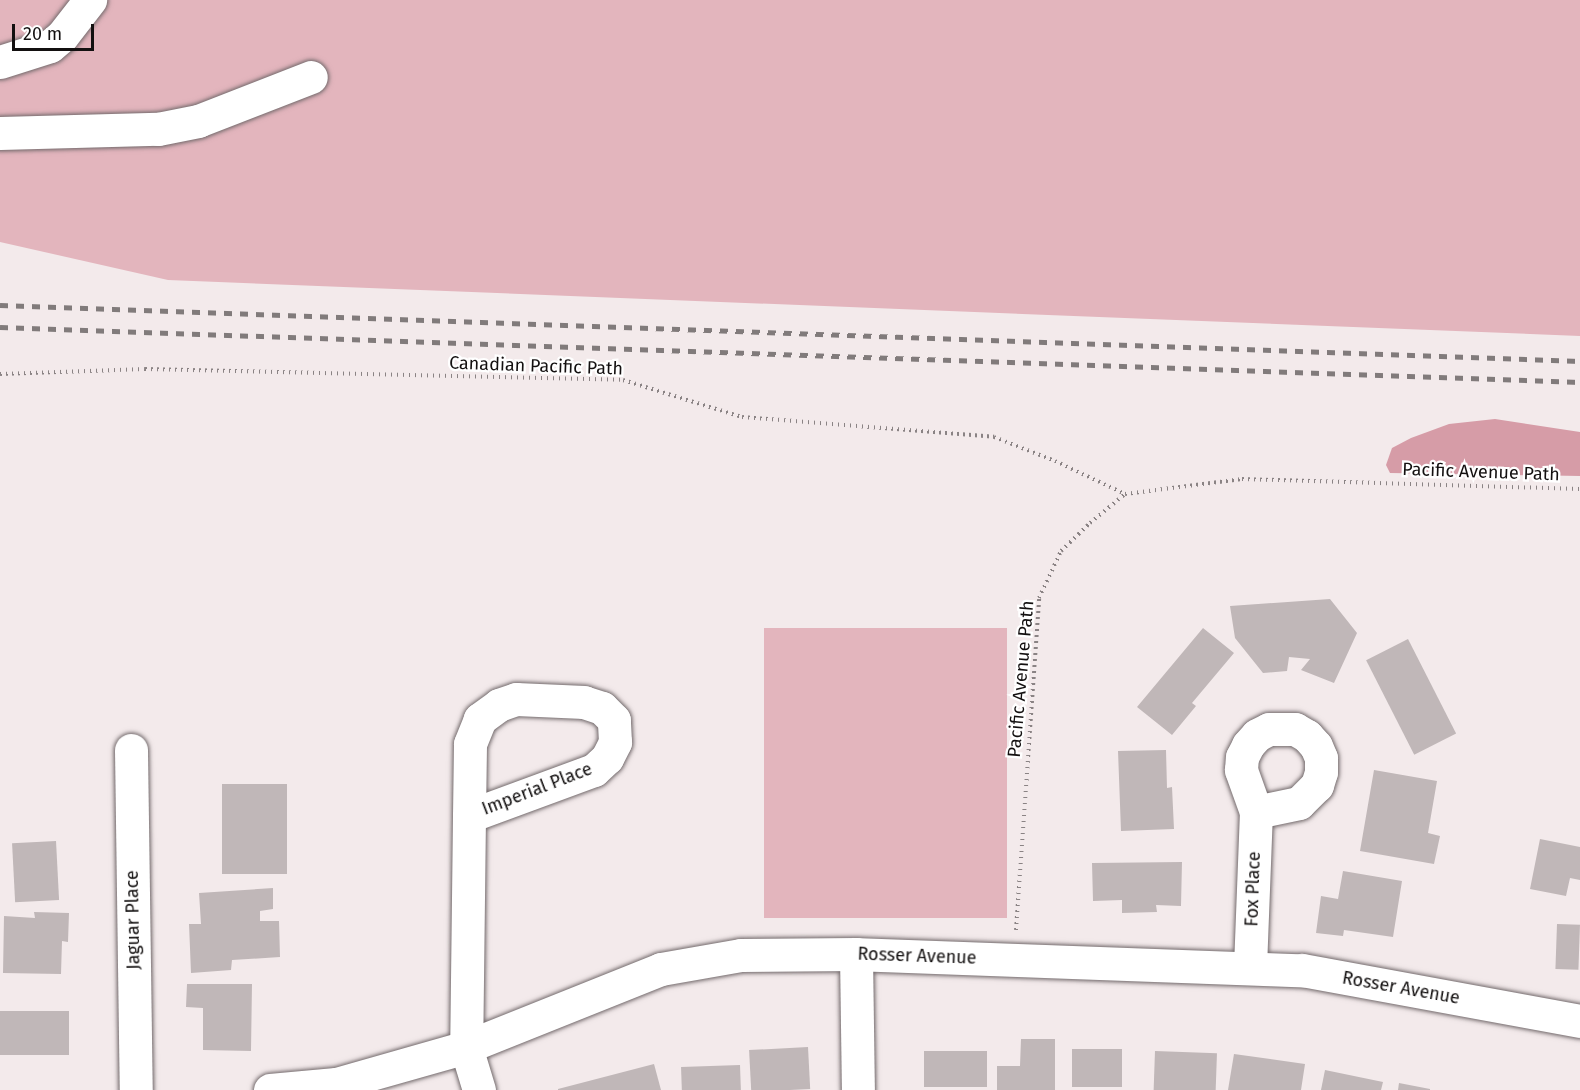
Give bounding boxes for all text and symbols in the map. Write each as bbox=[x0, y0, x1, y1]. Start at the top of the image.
scale bar bbox=[15, 12, 98, 50]
text: 20 m bbox=[23, 23, 62, 45]
street label: Canadian Pacific Path bbox=[449, 352, 623, 380]
street label: Pacific Avenue Path bbox=[1402, 458, 1560, 486]
street label: Pacific Avenue Path bbox=[1003, 600, 1039, 758]
street label: Imperial Place bbox=[479, 758, 595, 820]
street label: Fox Place bbox=[1241, 851, 1265, 927]
street label: Jaguar Place bbox=[121, 870, 145, 970]
street label: Rosser Avenue bbox=[857, 943, 977, 969]
street label: Rosser Avenue bbox=[1341, 967, 1461, 1009]

